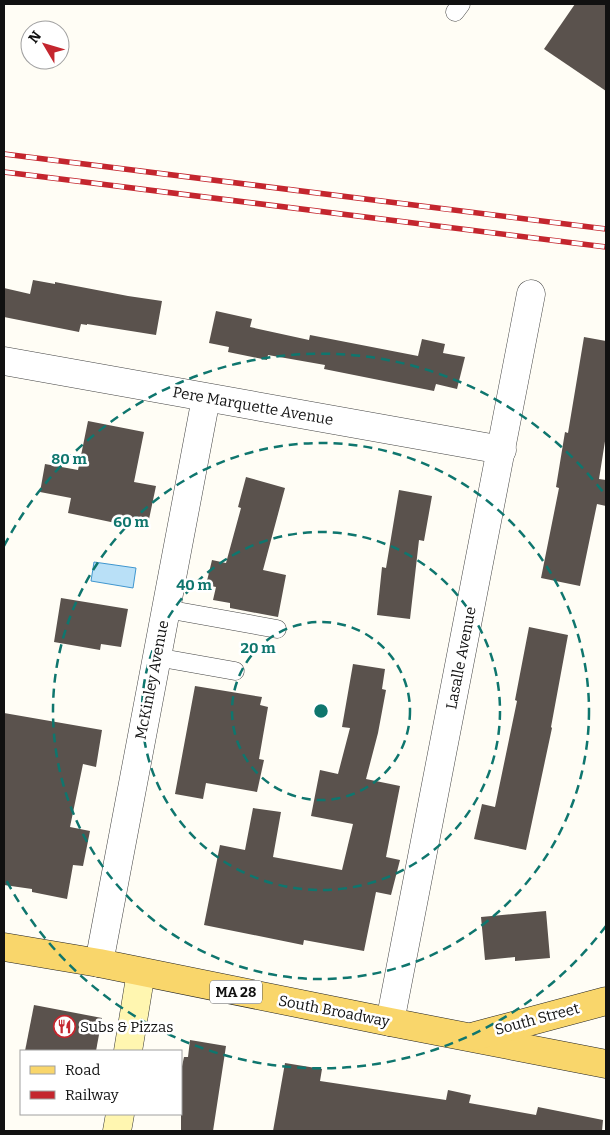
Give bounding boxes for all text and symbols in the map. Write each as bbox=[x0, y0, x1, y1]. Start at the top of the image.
north arrow bbox=[20, 20, 70, 70]
text: N bbox=[25, 28, 45, 47]
street label: Pere Marquette Avenue bbox=[171, 383, 335, 429]
text: 80 m bbox=[51, 450, 87, 468]
text: 60 m bbox=[113, 513, 149, 531]
text: 40 m bbox=[176, 576, 213, 594]
street label: Lasalle Avenue bbox=[442, 605, 480, 711]
street label: McKinley Avenue bbox=[132, 619, 172, 741]
text: 20 m bbox=[241, 639, 276, 657]
centre of rings bbox=[312, 702, 330, 720]
road number: MA 28 bbox=[210, 980, 262, 1004]
street label: South Broadway bbox=[277, 991, 391, 1031]
street label: South Street bbox=[493, 999, 582, 1039]
restaurant icon: Subs & Pizzas bbox=[52, 1015, 76, 1039]
place label: Subs & Pizzas bbox=[80, 1018, 173, 1036]
legend bbox=[20, 1050, 182, 1115]
text: Road bbox=[65, 1061, 100, 1079]
text: Railway bbox=[65, 1086, 119, 1104]

